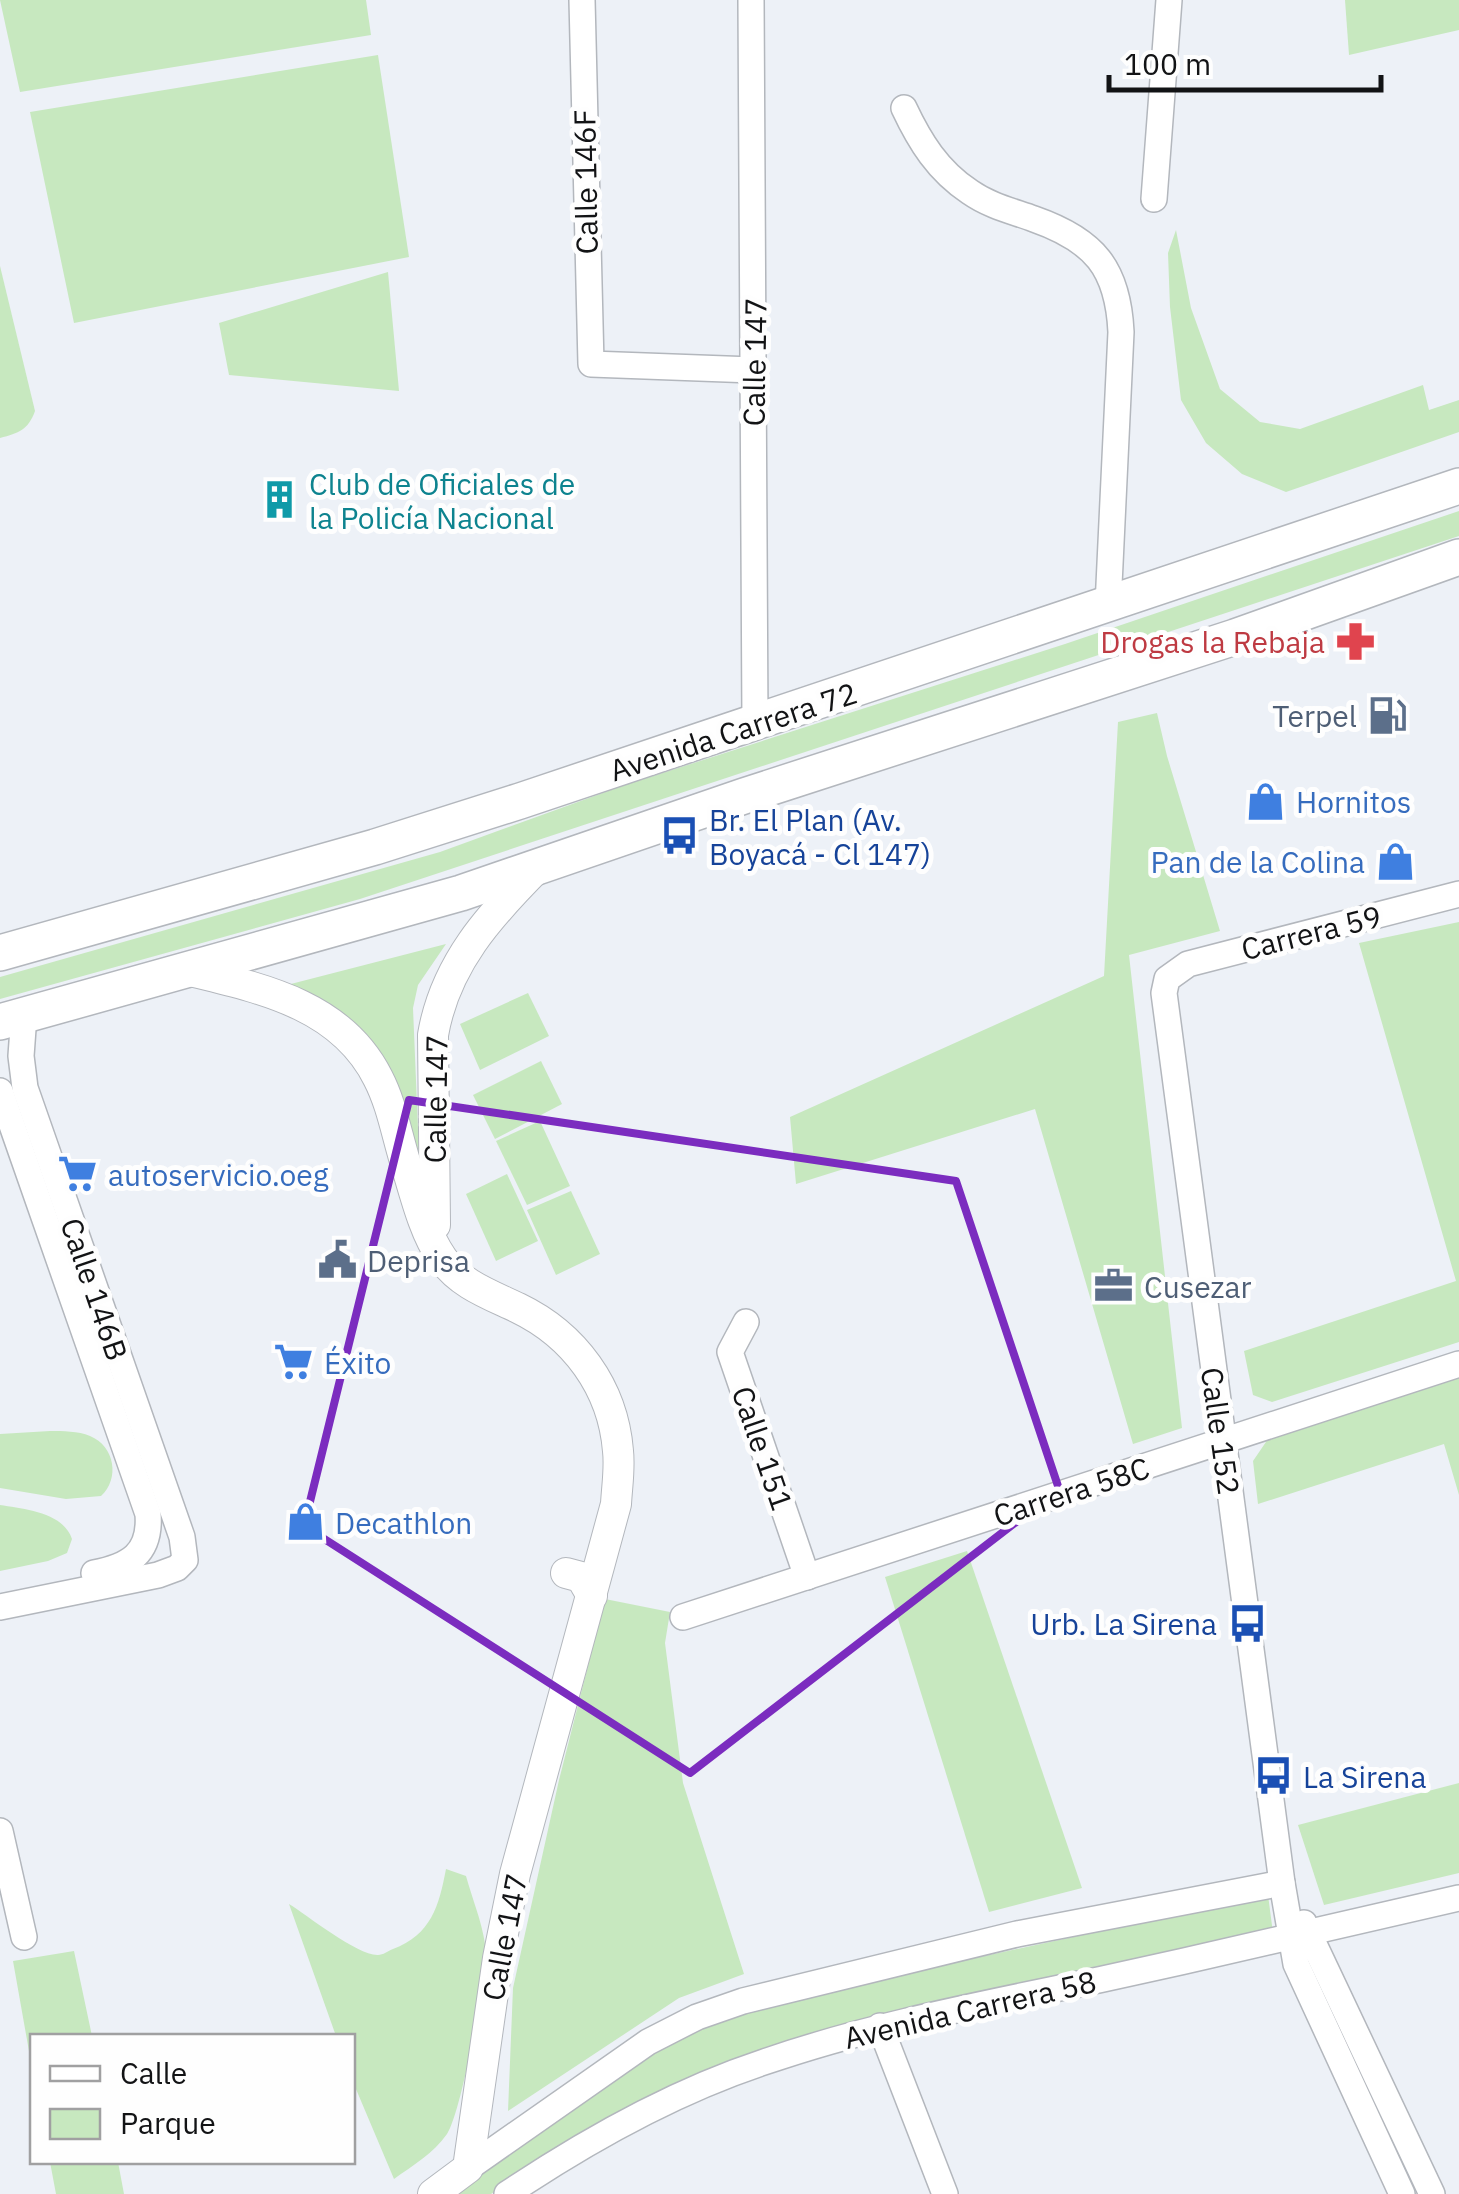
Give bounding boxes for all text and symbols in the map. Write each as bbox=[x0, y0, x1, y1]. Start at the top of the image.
scale bar bbox=[1109, 30, 1382, 92]
text: 100 m bbox=[1124, 44, 1211, 83]
street label: Calle 146F bbox=[564, 109, 606, 255]
street label: Calle 147 bbox=[733, 297, 775, 427]
place label: Club de Oficiales de la Policía Nacional bbox=[309, 464, 575, 537]
building icon: Club de Oficiales de la Policía Nacional bbox=[258, 479, 300, 521]
pharmacy icon: Drogas la Rebaja bbox=[1334, 620, 1376, 662]
place label: Drogas la Rebaja bbox=[1100, 622, 1325, 661]
street label: Avenida Carrera 72 bbox=[604, 673, 862, 789]
fuel station icon: Terpel bbox=[1366, 694, 1408, 736]
place label: Terpel bbox=[1272, 696, 1357, 735]
shop icon: Hornitos bbox=[1245, 780, 1287, 822]
place label: Hornitos bbox=[1296, 782, 1411, 821]
place label: Br. El Plan (Av. Boyacá - Cl 147) bbox=[709, 800, 931, 873]
bus stop icon: Br. El Plan (Av. Boyacá - Cl 147) bbox=[658, 815, 700, 857]
shop icon: Pan de la Colina bbox=[1374, 840, 1416, 882]
place label: Pan de la Colina bbox=[1151, 842, 1365, 881]
street label: Carrera 59 bbox=[1237, 896, 1385, 968]
street label: Calle 147 bbox=[414, 1034, 456, 1164]
supermarket icon: autoservicio.oeg bbox=[57, 1153, 99, 1195]
place label: autoservicio.oeg bbox=[108, 1155, 329, 1194]
street label: Calle 146B bbox=[52, 1213, 138, 1365]
public building icon: Deprisa bbox=[316, 1239, 358, 1281]
place label: Deprisa bbox=[367, 1241, 470, 1280]
office icon: Cusezar bbox=[1093, 1265, 1135, 1307]
place label: Cusezar bbox=[1144, 1267, 1252, 1306]
supermarket icon: Éxito bbox=[273, 1341, 315, 1383]
place label: Éxito bbox=[324, 1343, 391, 1382]
street label: Calle 152 bbox=[1193, 1365, 1249, 1497]
street label: Calle 151 bbox=[724, 1381, 802, 1515]
street label: Carrera 58C bbox=[988, 1447, 1154, 1535]
shop icon: Decathlon bbox=[284, 1501, 326, 1543]
place label: Decathlon bbox=[335, 1503, 472, 1542]
bus stop icon: Urb. La Sirena bbox=[1226, 1602, 1268, 1644]
place label: Urb. La Sirena bbox=[1030, 1604, 1217, 1643]
bus stop icon: La Sirena bbox=[1252, 1755, 1294, 1797]
place label: La Sirena bbox=[1303, 1757, 1426, 1796]
street label: Calle 147 bbox=[473, 1870, 535, 2004]
street label: Avenida Carrera 58 bbox=[840, 1961, 1100, 2057]
legend bbox=[30, 2034, 355, 2164]
text: Calle bbox=[120, 2053, 187, 2092]
text: Parque bbox=[120, 2103, 216, 2142]

